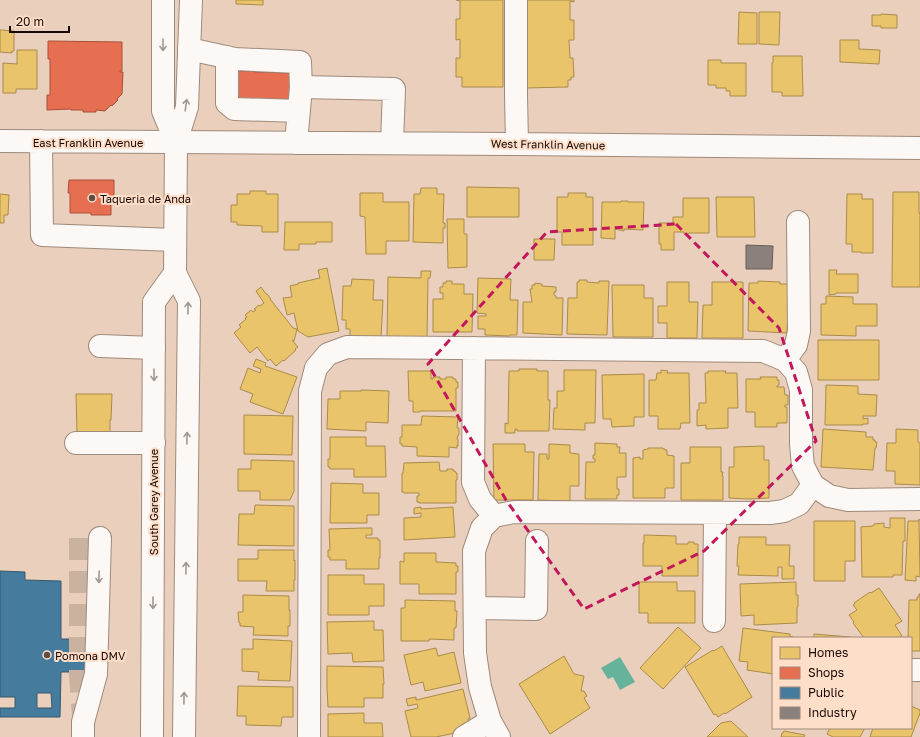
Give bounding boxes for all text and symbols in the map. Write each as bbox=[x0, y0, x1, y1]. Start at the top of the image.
scale bar bbox=[10, 8, 69, 34]
text: 20 m bbox=[16, 14, 44, 29]
one-way arrow bbox=[159, 38, 167, 51]
one-way arrow bbox=[182, 99, 190, 112]
street label: East Franklin Avenue bbox=[33, 136, 143, 149]
street label: West Franklin Avenue bbox=[491, 137, 605, 151]
place label: Taqueria de Anda bbox=[100, 192, 191, 205]
marker: Taqueria de Anda bbox=[87, 193, 97, 203]
one-way arrow bbox=[185, 302, 192, 315]
one-way arrow bbox=[150, 368, 158, 381]
one-way arrow bbox=[183, 432, 191, 445]
street label: South Garey Avenue bbox=[147, 449, 160, 555]
one-way arrow bbox=[182, 562, 190, 575]
one-way arrow bbox=[95, 570, 102, 583]
one-way arrow bbox=[149, 596, 157, 609]
legend bbox=[772, 637, 912, 729]
text: Homes bbox=[808, 645, 848, 660]
place label: Pomona DMV bbox=[55, 649, 126, 662]
marker: Pomona DMV bbox=[42, 650, 52, 660]
text: Shops bbox=[808, 665, 844, 680]
text: Public bbox=[808, 685, 845, 700]
one-way arrow bbox=[181, 692, 188, 705]
text: Industry bbox=[808, 705, 857, 720]

